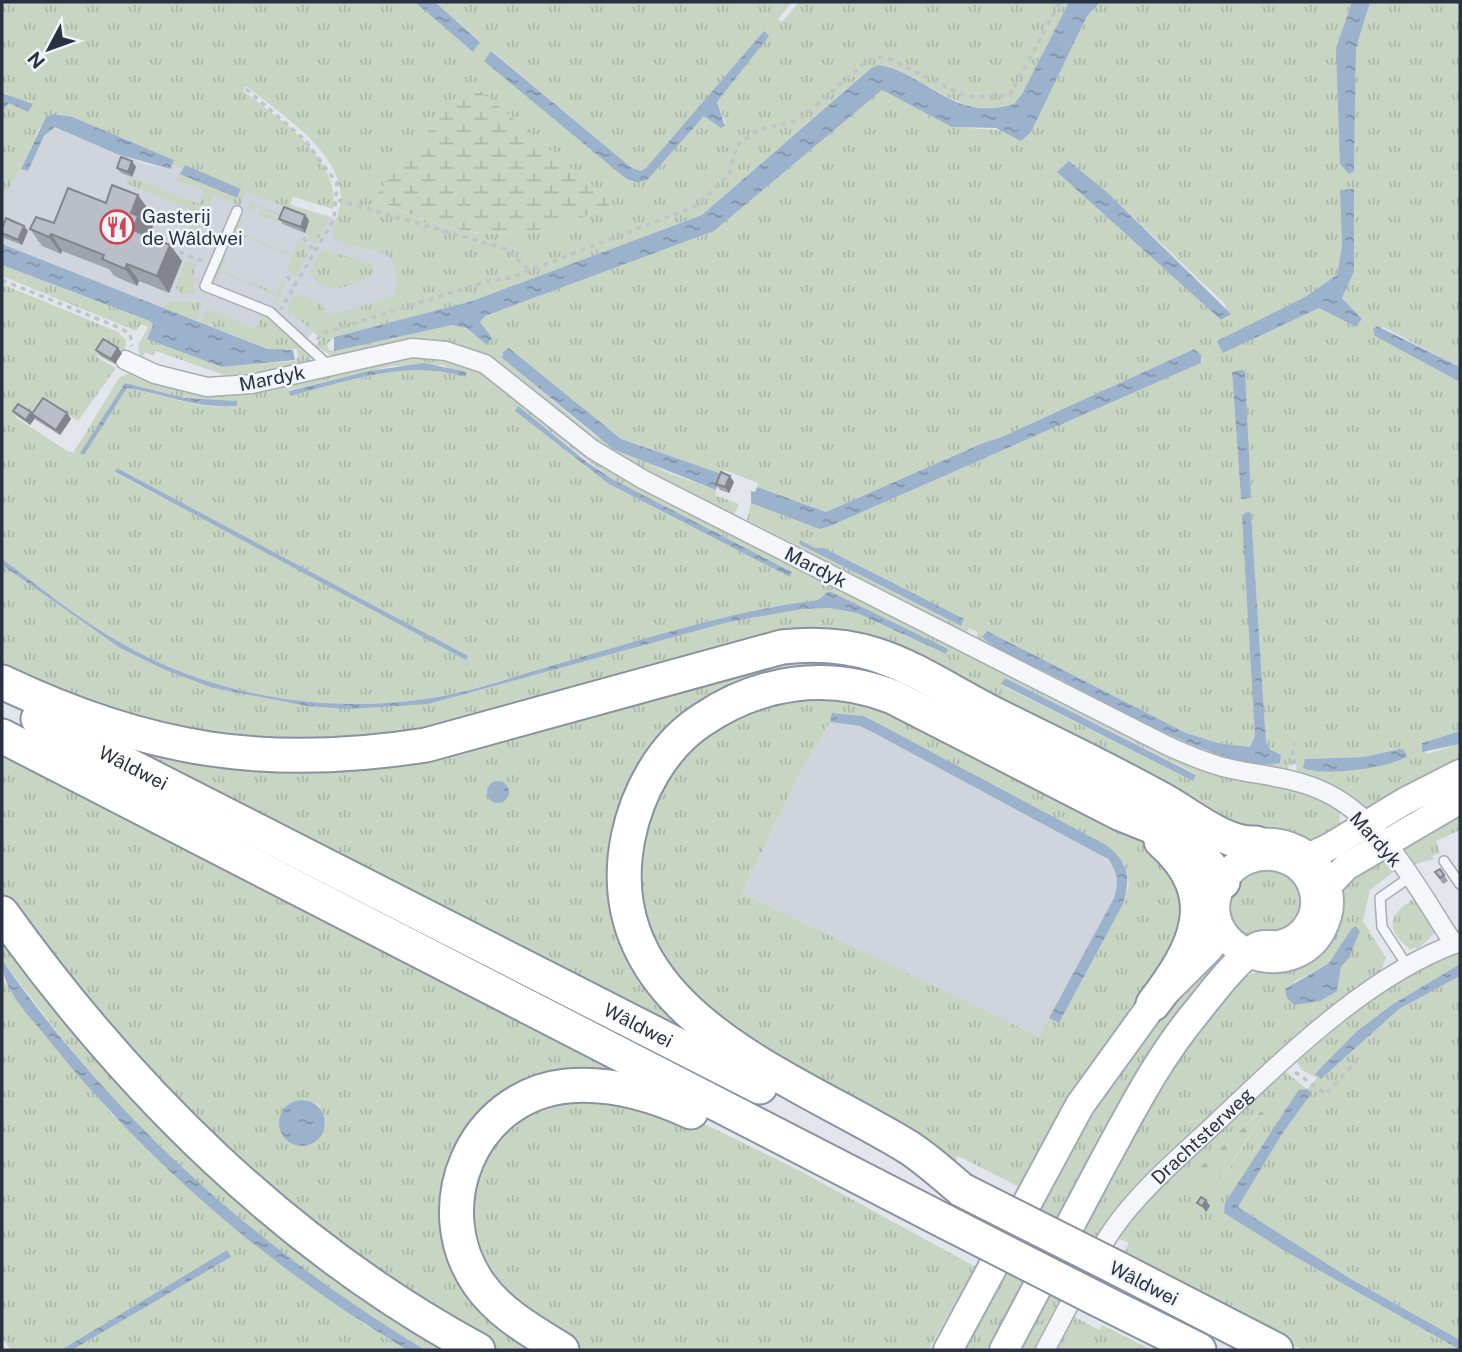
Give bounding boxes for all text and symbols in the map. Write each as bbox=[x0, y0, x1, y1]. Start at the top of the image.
north arrow bbox=[14, 14, 84, 84]
text: N bbox=[23, 47, 49, 73]
place label: Gasterij de Wâldwei bbox=[142, 205, 243, 249]
restaurant icon: Gasterij de Wâldwei bbox=[98, 208, 136, 246]
street label: Mardyk bbox=[237, 361, 307, 395]
street label: Mardyk bbox=[781, 542, 851, 592]
street label: Wâldwei bbox=[95, 741, 172, 794]
street label: Mardyk bbox=[1346, 807, 1407, 871]
street label: Wâldwei bbox=[600, 998, 677, 1052]
street label: Drachtsterweg bbox=[1147, 1083, 1257, 1189]
street label: Wâldwei bbox=[1106, 1256, 1182, 1310]

